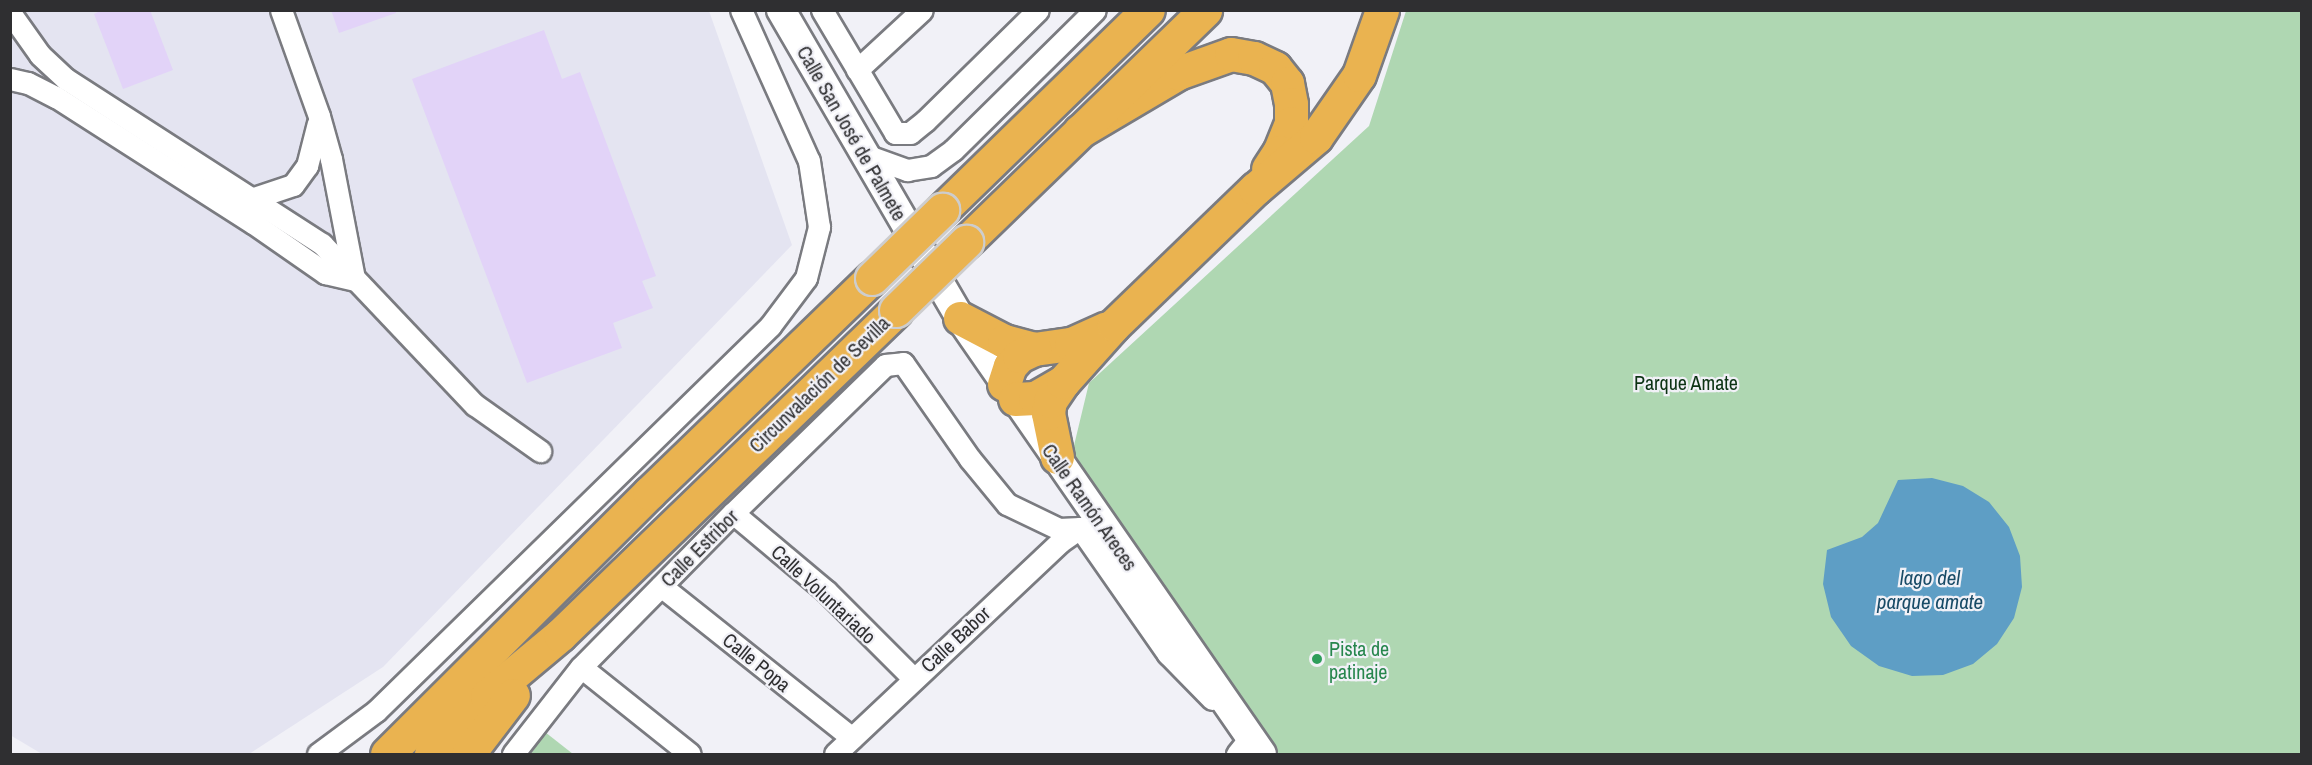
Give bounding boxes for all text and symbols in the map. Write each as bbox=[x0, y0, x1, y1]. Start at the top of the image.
street label: Calle San José de Palmete bbox=[792, 41, 912, 225]
street label: Circunvalación de Sevilla bbox=[744, 311, 894, 457]
park label: Parque Amate bbox=[1634, 370, 1738, 394]
street label: Calle Ramón Areces bbox=[1037, 439, 1143, 575]
street label: Calle Estribor bbox=[655, 504, 743, 592]
street label: Calle Voluntariado bbox=[767, 540, 881, 648]
water label: lago del parque amate bbox=[1877, 565, 1983, 615]
street label: Calle Babor bbox=[915, 601, 995, 677]
street label: Calle Popa bbox=[718, 627, 796, 697]
place label: Pista de patinaje bbox=[1329, 636, 1389, 683]
marker: Pista de patinaje bbox=[1310, 652, 1324, 666]

